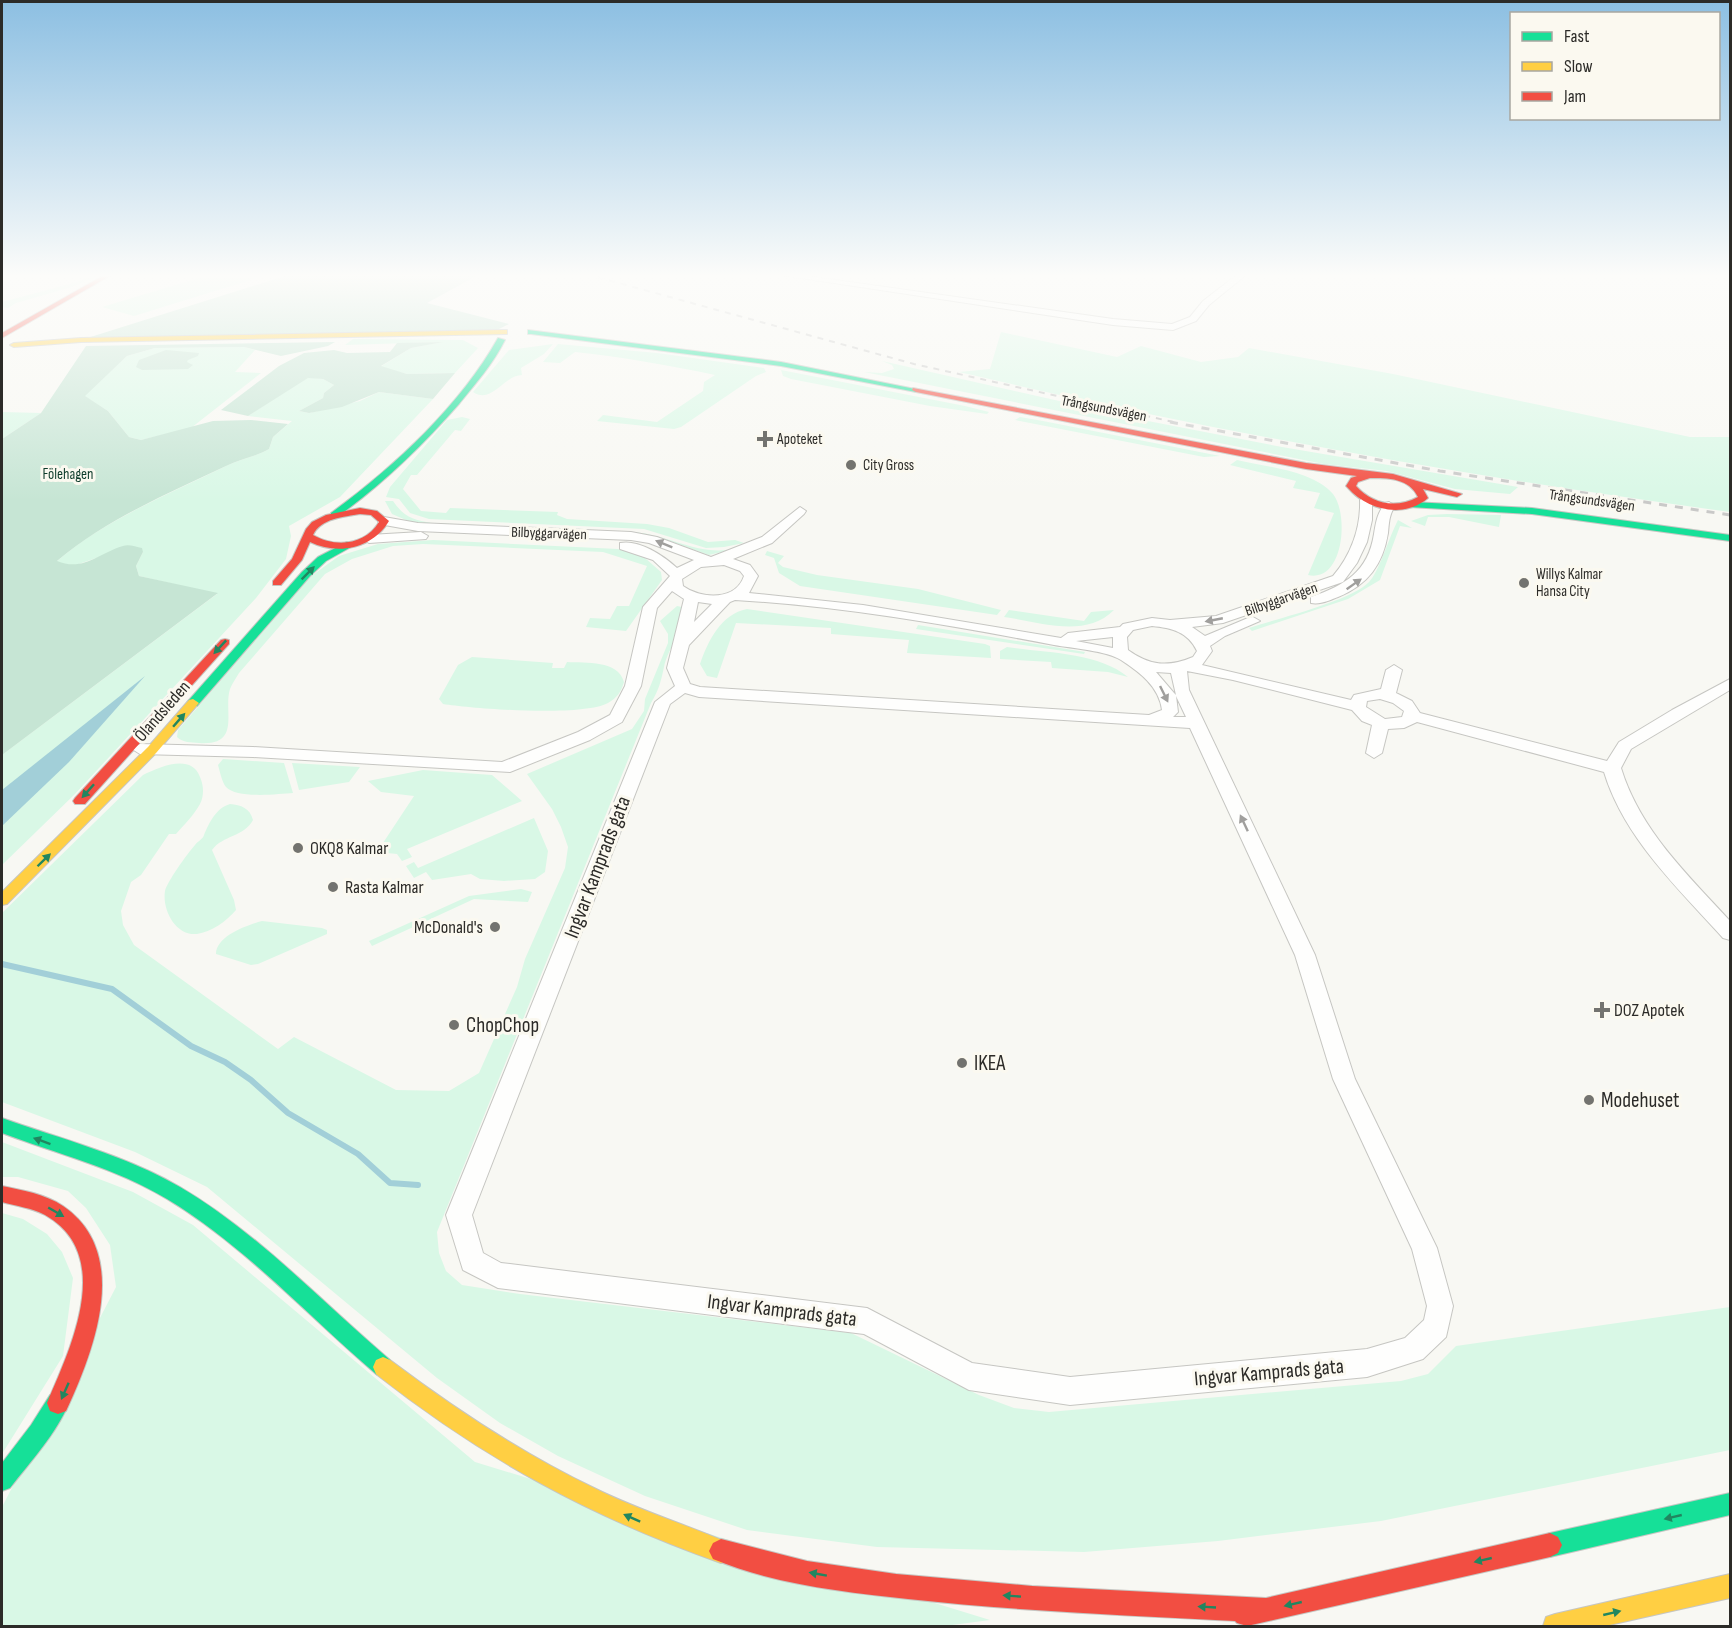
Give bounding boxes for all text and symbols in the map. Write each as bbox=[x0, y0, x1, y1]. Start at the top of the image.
legend bbox=[1510, 12, 1720, 120]
text: Fast bbox=[1564, 26, 1590, 47]
text: Slow bbox=[1564, 56, 1593, 77]
text: Jam bbox=[1563, 86, 1586, 107]
street label: Trångsundsvägen bbox=[1060, 391, 1148, 426]
place label: Apoteket bbox=[776, 430, 823, 449]
marker: Apoteket bbox=[758, 432, 772, 446]
place label: City Gross bbox=[863, 456, 914, 475]
marker: City Gross bbox=[844, 458, 858, 472]
park label: Fölehagen bbox=[42, 465, 94, 484]
street label: Trångsundsvägen bbox=[1548, 485, 1636, 516]
street label: Bilbyggarvägen bbox=[511, 523, 587, 544]
one-way arrow bbox=[655, 539, 673, 549]
place label: Willys Kalmar Hansa City bbox=[1536, 565, 1603, 601]
one-way arrow bbox=[300, 566, 315, 580]
marker: Willys Kalmar Hansa City bbox=[1517, 576, 1531, 590]
street label: Bilbyggarvägen bbox=[1242, 578, 1320, 621]
one-way arrow bbox=[1346, 578, 1362, 590]
one-way arrow bbox=[1204, 616, 1223, 625]
one-way arrow bbox=[214, 639, 227, 654]
street label: Ölandsleden bbox=[130, 677, 195, 746]
one-way arrow bbox=[1159, 686, 1169, 704]
one-way arrow bbox=[172, 713, 185, 728]
one-way arrow bbox=[81, 784, 95, 799]
street label: Ingvar Kamprads gata bbox=[559, 793, 636, 942]
one-way arrow bbox=[1240, 814, 1249, 831]
place label: OKQ8 Kalmar bbox=[310, 838, 388, 859]
marker: OKQ8 Kalmar bbox=[291, 841, 305, 855]
one-way arrow bbox=[36, 853, 51, 867]
place label: Rasta Kalmar bbox=[345, 877, 424, 898]
marker: Rasta Kalmar bbox=[326, 880, 340, 894]
place label: McDonald's bbox=[414, 917, 483, 938]
marker: McDonald's bbox=[488, 920, 502, 934]
place label: DOZ Apotek bbox=[1614, 1000, 1684, 1021]
marker: DOZ Apotek bbox=[1595, 1003, 1609, 1017]
place label: ChopChop bbox=[466, 1013, 539, 1038]
marker: ChopChop bbox=[447, 1018, 461, 1032]
place label: IKEA bbox=[974, 1051, 1006, 1076]
marker: IKEA bbox=[955, 1056, 969, 1070]
place label: Modehuset bbox=[1601, 1088, 1679, 1113]
marker: Modehuset bbox=[1582, 1093, 1596, 1107]
one-way arrow bbox=[33, 1136, 51, 1146]
one-way arrow bbox=[48, 1207, 64, 1218]
street label: Ingvar Kamprads gata bbox=[706, 1289, 858, 1332]
street label: Ingvar Kamprads gata bbox=[1193, 1354, 1345, 1391]
one-way arrow bbox=[60, 1382, 70, 1400]
one-way arrow bbox=[1664, 1513, 1683, 1522]
one-way arrow bbox=[623, 1514, 640, 1523]
one-way arrow bbox=[1474, 1556, 1493, 1566]
one-way arrow bbox=[809, 1569, 828, 1578]
one-way arrow bbox=[1003, 1591, 1022, 1600]
one-way arrow bbox=[1284, 1600, 1303, 1609]
one-way arrow bbox=[1197, 1602, 1216, 1612]
one-way arrow bbox=[1603, 1608, 1621, 1618]

